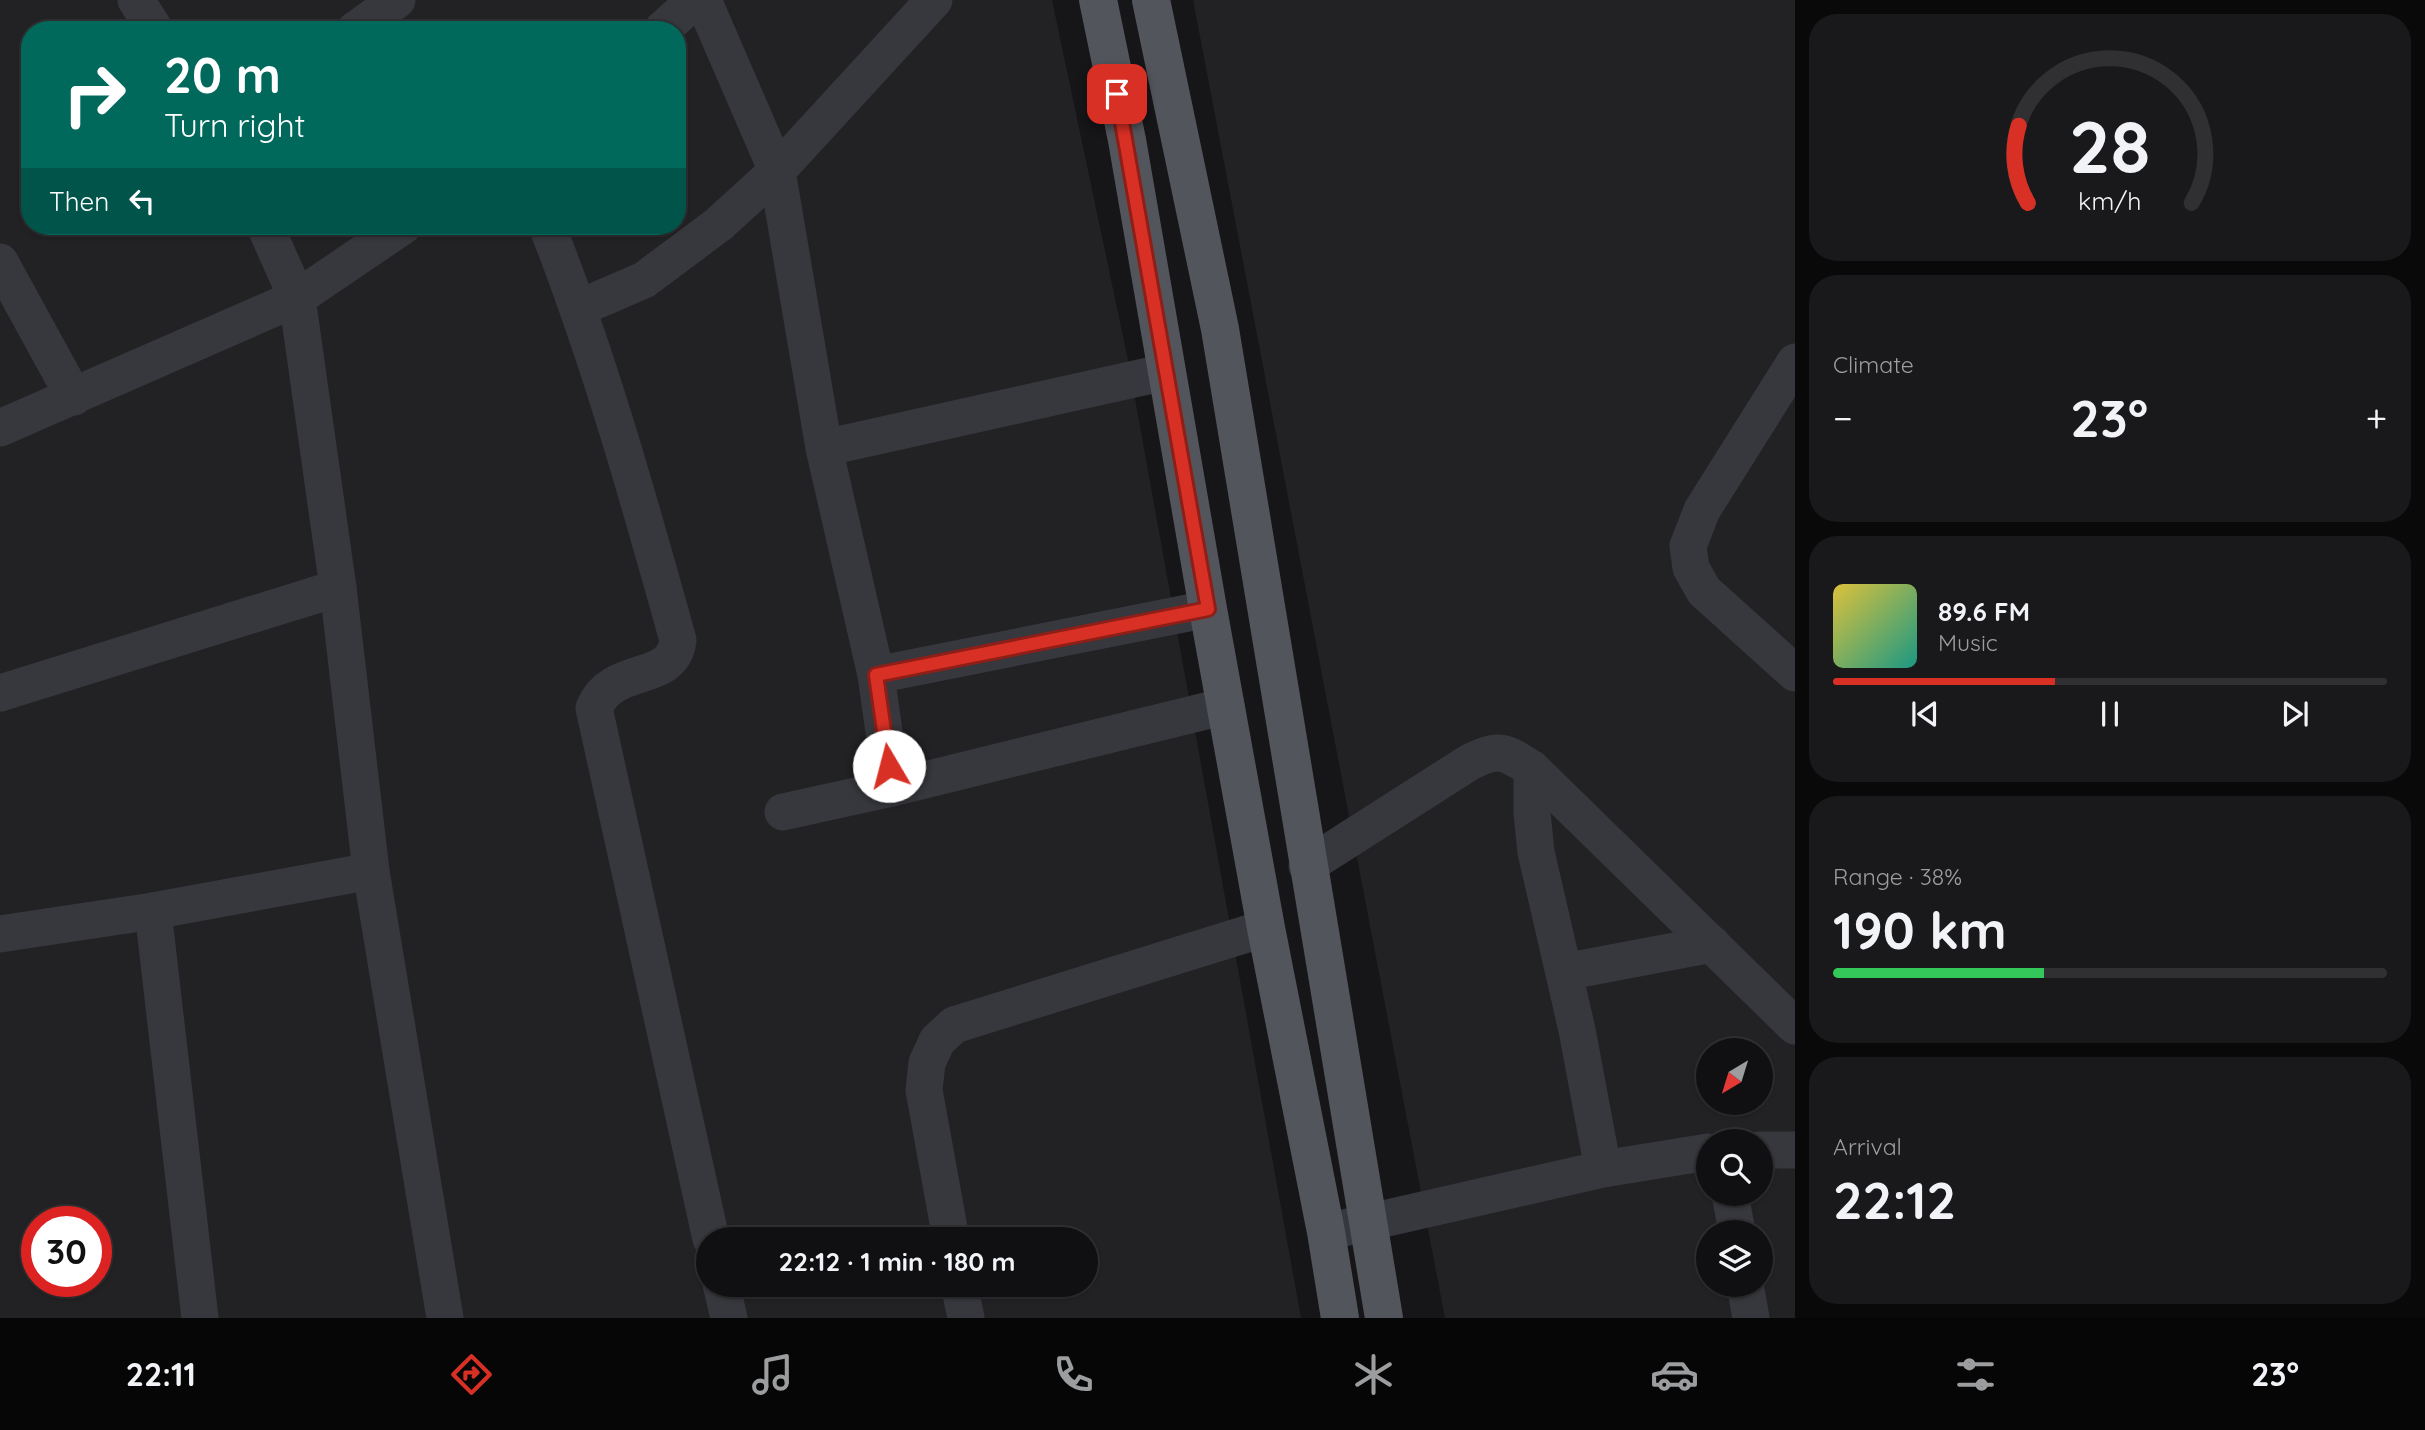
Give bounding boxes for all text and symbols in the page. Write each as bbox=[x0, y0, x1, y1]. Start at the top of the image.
text: 20 m bbox=[164, 44, 281, 105]
icon: right bbox=[49, 49, 140, 140]
pin bbox=[1087, 64, 1147, 124]
icon: arrive bbox=[1098, 75, 1136, 113]
text: 28 bbox=[2069, 101, 2151, 192]
text: Turn right bbox=[164, 105, 305, 145]
icon: left bbox=[123, 182, 161, 220]
text: Then bbox=[49, 185, 109, 218]
text: km/h bbox=[2078, 185, 2142, 216]
text: Climate bbox=[1833, 350, 1914, 379]
text: 23° bbox=[2070, 385, 2148, 450]
text: − bbox=[1833, 394, 1853, 442]
text: + bbox=[2366, 394, 2387, 442]
text: 89.6 FM bbox=[1938, 595, 2030, 628]
text: Music bbox=[1938, 628, 1998, 657]
icon: previous bbox=[1906, 695, 1944, 733]
icon: pause bbox=[2091, 695, 2129, 733]
icon: next bbox=[2276, 695, 2314, 733]
position arrow bbox=[852, 729, 926, 803]
text: Range · 38% bbox=[1833, 862, 1962, 891]
text: 190 km bbox=[1833, 897, 2007, 962]
north arrow bbox=[1696, 1038, 1773, 1115]
map controls bbox=[1696, 1038, 1773, 1297]
button: search bbox=[1696, 1129, 1773, 1206]
text: Arrival bbox=[1833, 1132, 1902, 1161]
text: 22:12 bbox=[1833, 1167, 1956, 1232]
speed limit sign: 30 bbox=[21, 1206, 112, 1297]
button: layers bbox=[1696, 1220, 1773, 1297]
text: 22:12 · 1 min · 180 m bbox=[779, 1245, 1015, 1278]
icon: directions bbox=[447, 1350, 496, 1399]
icon: music bbox=[748, 1350, 797, 1399]
icon: phone bbox=[1049, 1350, 1098, 1399]
icon: climate bbox=[1349, 1350, 1398, 1399]
icon: car bbox=[1650, 1350, 1699, 1399]
icon: filters bbox=[1951, 1350, 2000, 1399]
text: 22:11 bbox=[126, 1354, 196, 1394]
text: 23° bbox=[2251, 1354, 2299, 1394]

